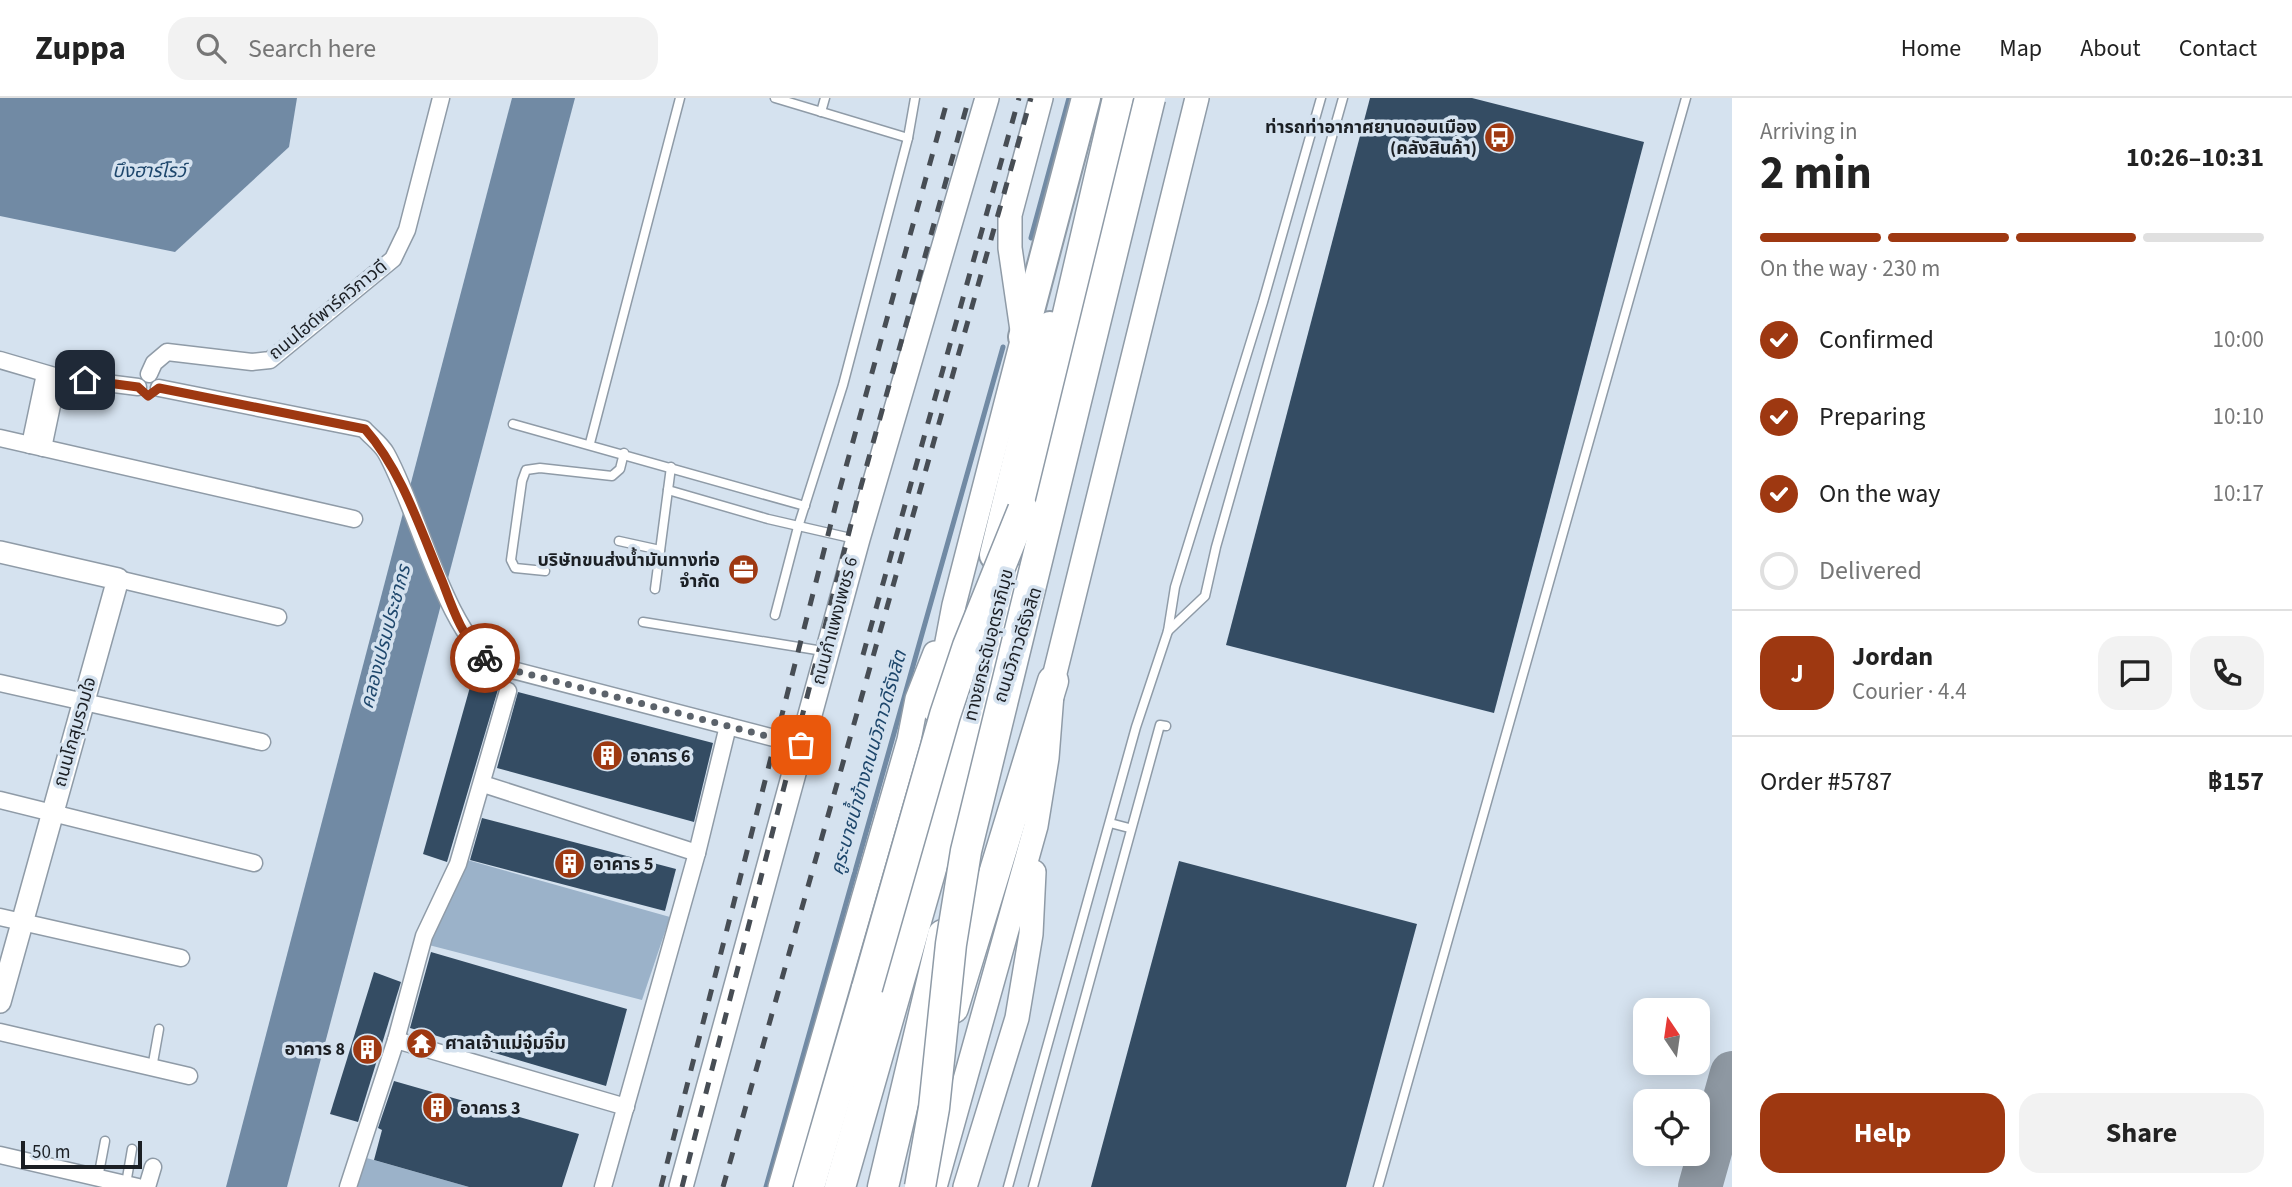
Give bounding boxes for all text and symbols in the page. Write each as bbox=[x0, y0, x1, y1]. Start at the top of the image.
search box bbox=[168, 17, 658, 80]
text: Zuppa bbox=[35, 25, 126, 72]
icon: search bbox=[192, 29, 230, 67]
text: Search here bbox=[248, 30, 376, 67]
text: Home bbox=[1901, 31, 1961, 66]
text: Map bbox=[1999, 31, 2042, 66]
text: About bbox=[2080, 31, 2141, 66]
text: Contact bbox=[2179, 31, 2257, 66]
place label: ท่ารถท่าอากาศยานดอนเมือง (คลังสินค้า) bbox=[1265, 115, 1477, 161]
text: Arriving in bbox=[1760, 115, 1858, 148]
bus stop icon: ท่ารถท่าอากาศยานดอนเมือง (คลังสินค้า) bbox=[1483, 120, 1517, 154]
text: 10:26–10:31 bbox=[2126, 139, 2264, 176]
text: 2 min bbox=[1760, 141, 1872, 206]
water label: บึงฮาร์โรว์ bbox=[112, 158, 190, 185]
text: On the way · 230 m bbox=[1760, 252, 1940, 285]
street label: ถนนไฮด์พาร์ควิภาวดี bbox=[263, 254, 393, 366]
icon: check bbox=[1760, 321, 1798, 359]
text: Confirmed bbox=[1819, 321, 1934, 358]
text: 10:00 bbox=[2213, 323, 2264, 356]
pin bbox=[55, 350, 115, 410]
icon: home bbox=[66, 361, 104, 399]
icon: check bbox=[1760, 398, 1798, 436]
text: Preparing bbox=[1819, 398, 1925, 435]
text: 10:10 bbox=[2213, 400, 2264, 433]
icon: check bbox=[1760, 475, 1798, 513]
text: On the way bbox=[1819, 475, 1940, 512]
text: 10:17 bbox=[2213, 477, 2264, 510]
place label: บริษัทขนส่งน้ำมันทางท่อ จำกัด bbox=[537, 547, 720, 594]
text: Delivered bbox=[1819, 552, 1922, 589]
office icon: บริษัทขนส่งน้ำมันทางท่อ จำกัด bbox=[726, 553, 760, 587]
street label: ถนนกำแพงเพชร 6 bbox=[806, 554, 864, 688]
water label: คลองเปรมประชากร bbox=[354, 561, 419, 712]
street label: ทางยกระดับอุตราภิมุข bbox=[958, 566, 1020, 724]
street label: ถนนวิภาวดีรังสิต bbox=[988, 584, 1048, 706]
courier bbox=[450, 623, 520, 693]
button: chat bbox=[2098, 636, 2172, 710]
button: phone bbox=[2190, 636, 2264, 710]
text: Jordan bbox=[1852, 638, 1933, 675]
icon: bike bbox=[466, 639, 504, 677]
water label: คูระบายน้ำข้างถนนวิภาวดีรังสิต bbox=[823, 647, 914, 878]
text: J bbox=[1790, 655, 1804, 692]
street label: ถนนโกสุมรวมใจ bbox=[47, 674, 103, 790]
text: Courier · 4.4 bbox=[1852, 675, 1967, 708]
pin bbox=[771, 715, 831, 775]
icon: bag bbox=[782, 726, 820, 764]
building icon: อาคาร 6 bbox=[590, 739, 624, 773]
place label: อาคาร 6 bbox=[630, 744, 690, 769]
text: Order #5787 bbox=[1760, 763, 1892, 800]
text: ฿157 bbox=[2208, 763, 2264, 800]
building icon: อาคาร 5 bbox=[553, 847, 587, 881]
place label: อาคาร 5 bbox=[593, 852, 653, 877]
north arrow bbox=[1633, 998, 1710, 1074]
map controls bbox=[1633, 998, 1710, 1166]
temple icon: ศาลเจ้าแม่จุ๋มจิ๋ม bbox=[405, 1026, 439, 1060]
place label: ศาลเจ้าแม่จุ๋มจิ๋ม bbox=[445, 1031, 566, 1056]
building icon: อาคาร 8 bbox=[351, 1032, 385, 1066]
place label: อาคาร 8 bbox=[285, 1037, 345, 1062]
button: locate bbox=[1633, 1089, 1710, 1166]
building icon: อาคาร 3 bbox=[420, 1091, 454, 1125]
button: Help bbox=[1760, 1093, 2005, 1173]
button: Share bbox=[2019, 1093, 2264, 1173]
place label: อาคาร 3 bbox=[460, 1096, 520, 1121]
scale bar bbox=[21, 1138, 142, 1170]
text: 50 m bbox=[32, 1139, 70, 1166]

